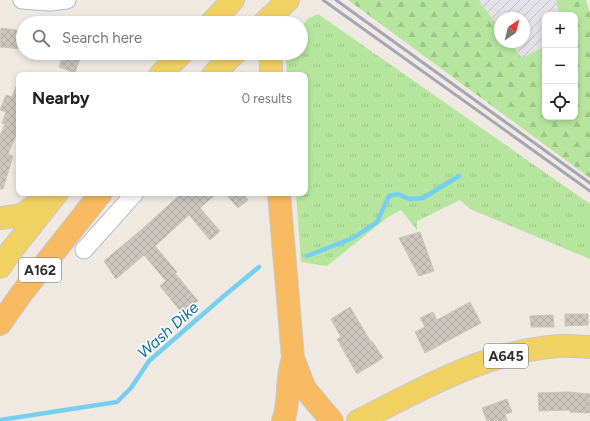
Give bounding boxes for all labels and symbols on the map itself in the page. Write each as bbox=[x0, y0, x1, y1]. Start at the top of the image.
north arrow bbox=[494, 12, 530, 48]
road number: A162 bbox=[19, 258, 61, 282]
water label: Wash Dike bbox=[134, 297, 203, 362]
road number: A645 bbox=[484, 344, 528, 368]

